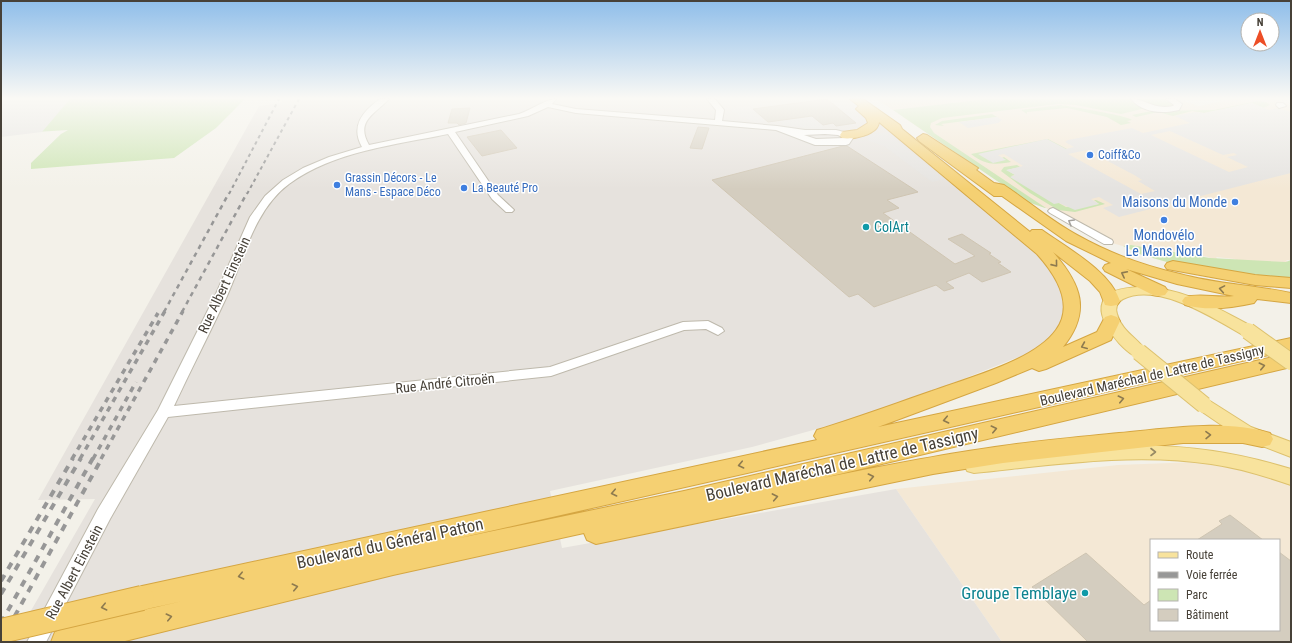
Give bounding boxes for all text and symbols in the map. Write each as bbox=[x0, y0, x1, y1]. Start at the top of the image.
north arrow bbox=[1240, 12, 1280, 52]
text: N bbox=[1257, 16, 1264, 29]
place label: Coiff&Co bbox=[1098, 148, 1141, 162]
marker: Coiff&Co bbox=[1085, 150, 1095, 160]
place label: Grassin Décors - Le Mans - Espace Déco bbox=[345, 171, 441, 199]
marker: Grassin Décors - Le Mans - Espace Déco bbox=[332, 180, 342, 190]
place label: La Beauté Pro bbox=[472, 181, 538, 195]
marker: La Beauté Pro bbox=[459, 183, 469, 193]
place label: Maisons du Monde bbox=[1122, 194, 1227, 210]
marker: Maisons du Monde bbox=[1230, 197, 1240, 207]
marker: Mondovélo Le Mans Nord bbox=[1159, 215, 1169, 225]
place label: ColArt bbox=[874, 219, 909, 235]
one-way arrow bbox=[1068, 219, 1075, 226]
marker: ColArt bbox=[861, 222, 871, 232]
place label: Mondovélo Le Mans Nord bbox=[1126, 227, 1202, 259]
street label: Rue Albert Einstein bbox=[195, 234, 253, 336]
one-way arrow bbox=[1050, 260, 1057, 267]
one-way arrow bbox=[1121, 272, 1128, 279]
one-way arrow bbox=[1219, 285, 1225, 294]
street label: Boulevard Maréchal de Lattre de Tassigny bbox=[1038, 341, 1266, 409]
one-way arrow bbox=[1080, 341, 1088, 349]
one-way arrow bbox=[1259, 362, 1266, 371]
street label: Rue André Citroën bbox=[395, 370, 495, 396]
one-way arrow bbox=[1117, 395, 1124, 403]
one-way arrow bbox=[943, 416, 949, 424]
street label: Boulevard Maréchal de Lattre de Tassigny bbox=[704, 423, 980, 505]
one-way arrow bbox=[991, 425, 997, 433]
one-way arrow bbox=[1205, 431, 1211, 439]
one-way arrow bbox=[1150, 448, 1156, 456]
one-way arrow bbox=[738, 461, 744, 469]
one-way arrow bbox=[868, 474, 874, 482]
one-way arrow bbox=[611, 489, 617, 497]
one-way arrow bbox=[772, 493, 779, 502]
street label: Boulevard du Général Patton bbox=[295, 513, 485, 573]
street label: Rue Albert Einstein bbox=[42, 522, 106, 622]
legend bbox=[1150, 539, 1280, 631]
text: Route bbox=[1186, 548, 1214, 562]
text: Voie ferrée bbox=[1186, 568, 1238, 582]
one-way arrow bbox=[237, 571, 244, 579]
place label: Groupe Temblaye bbox=[961, 583, 1077, 603]
one-way arrow bbox=[292, 584, 299, 592]
marker: Groupe Temblaye bbox=[1080, 588, 1090, 598]
text: Parc bbox=[1186, 588, 1208, 602]
one-way arrow bbox=[101, 602, 107, 610]
text: Bâtiment bbox=[1186, 608, 1229, 622]
one-way arrow bbox=[166, 614, 172, 622]

